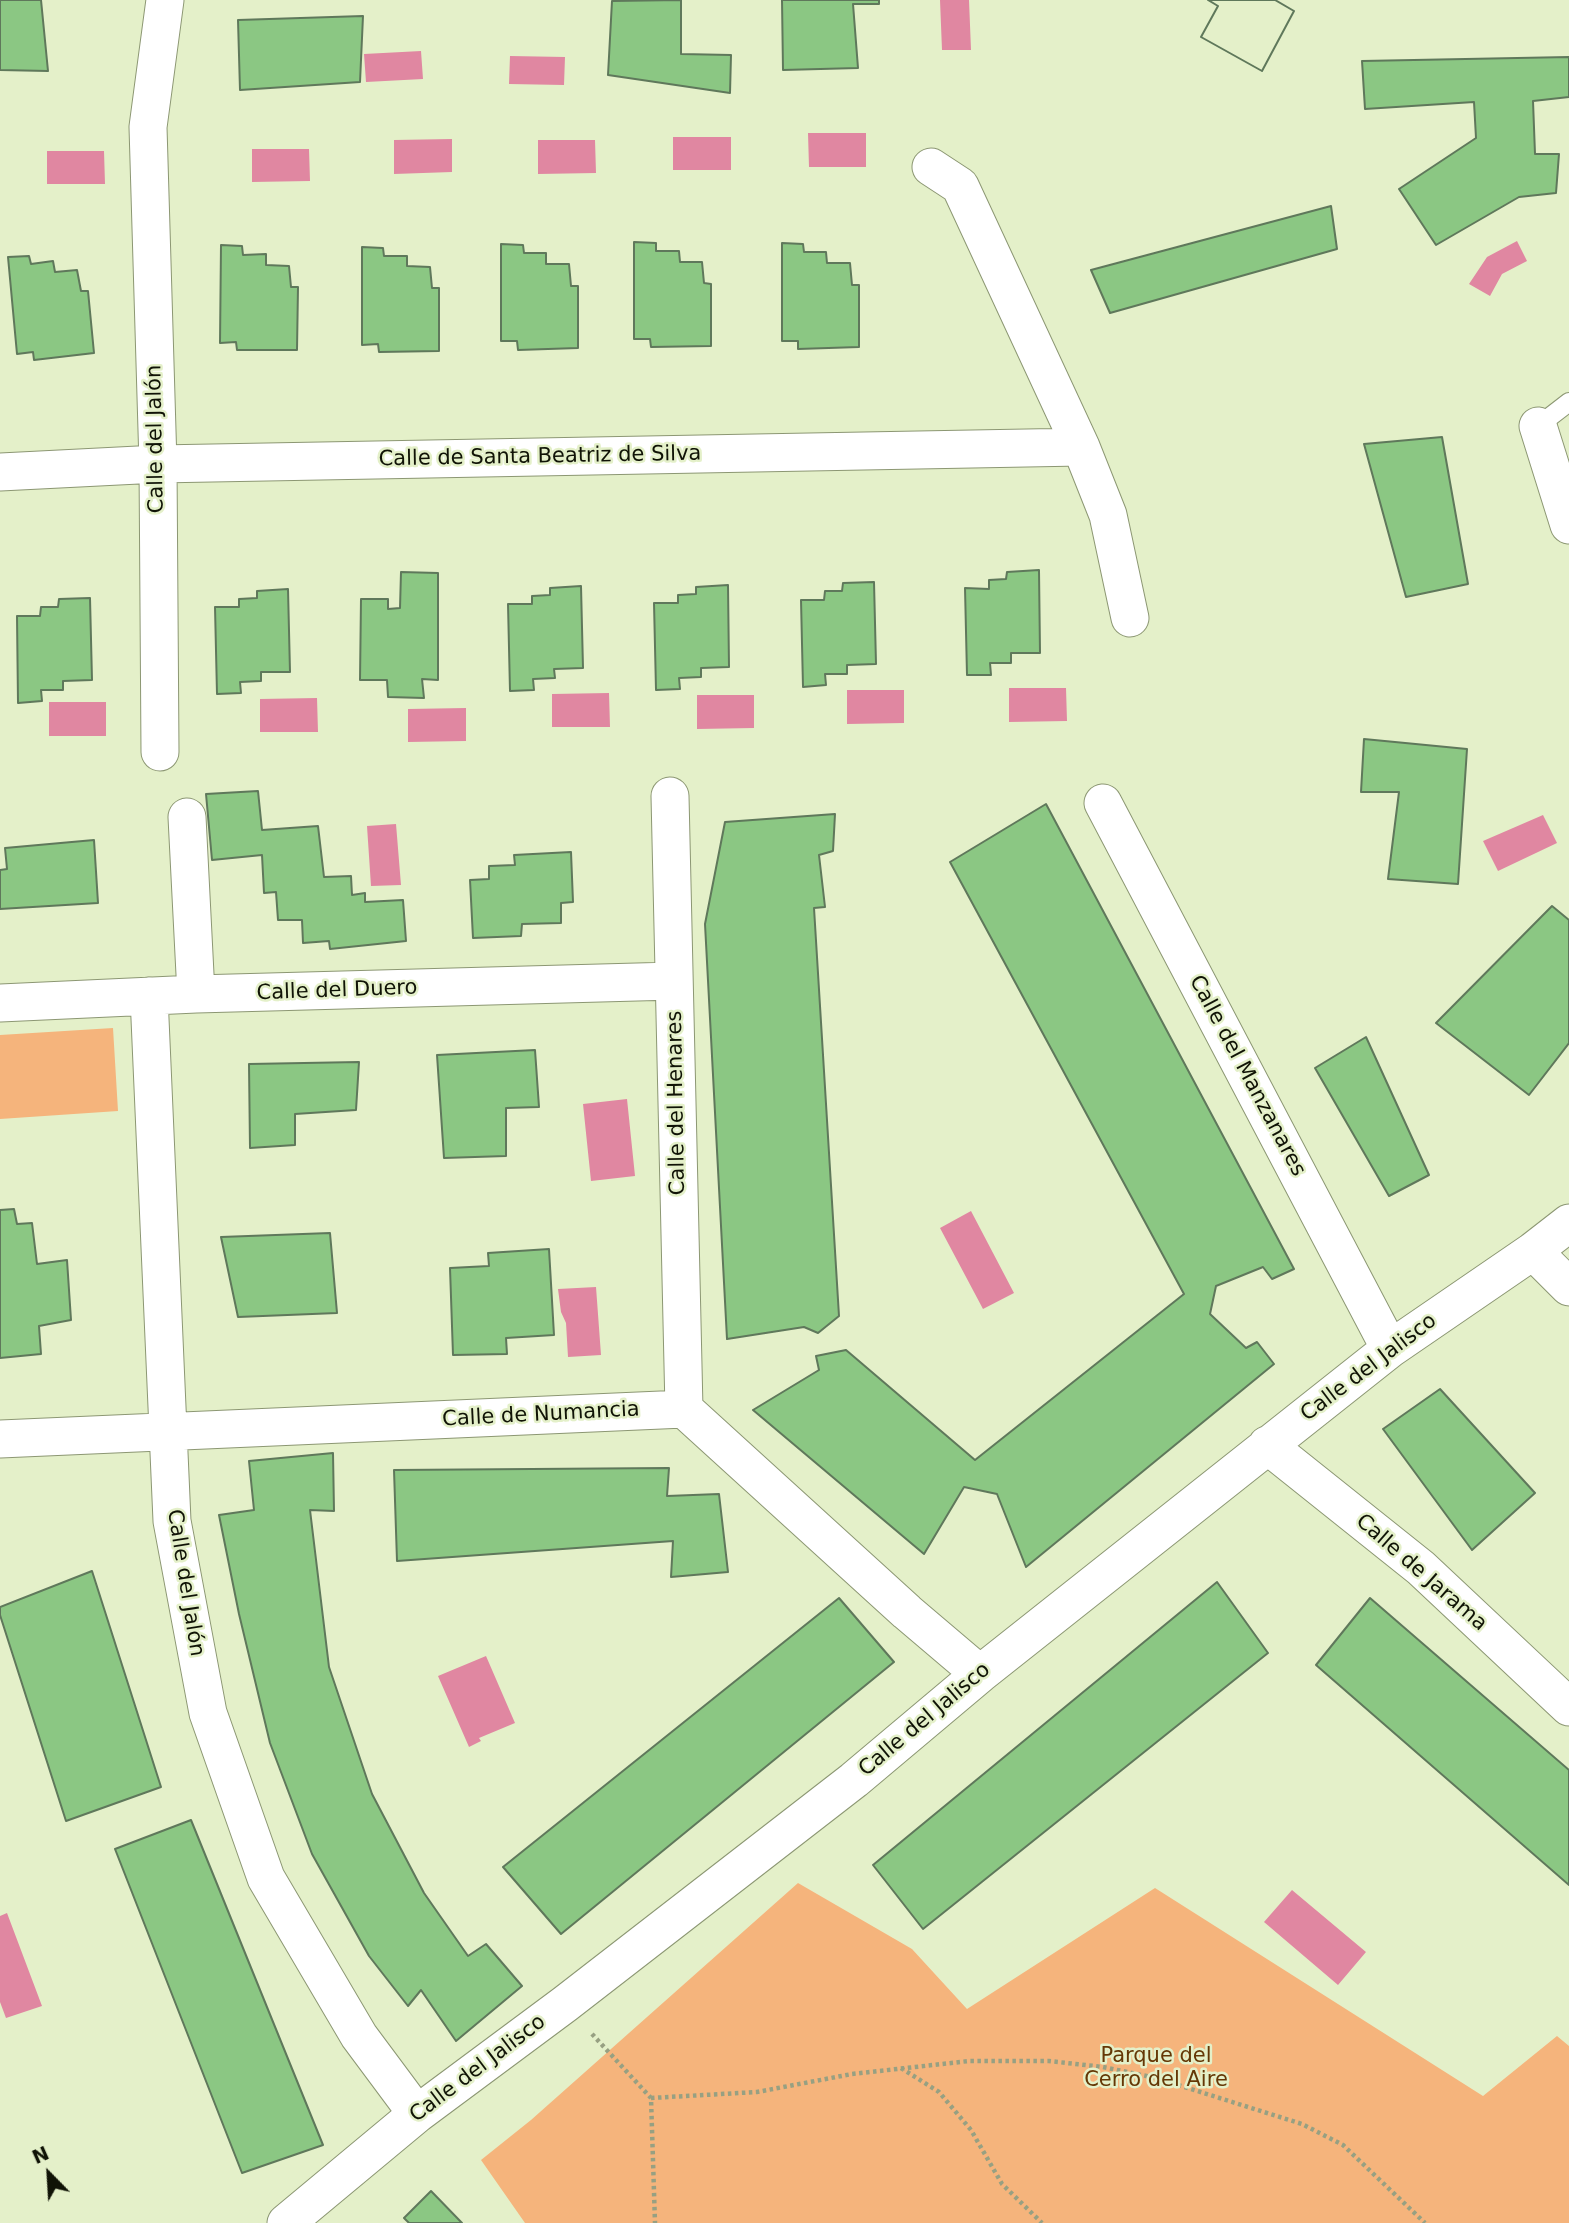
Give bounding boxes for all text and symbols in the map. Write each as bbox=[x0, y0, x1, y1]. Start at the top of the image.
street label: Calle del Jalón bbox=[142, 364, 170, 514]
street label: Calle de Santa Beatriz de Silva bbox=[378, 442, 702, 472]
street label: Calle del Manzanares bbox=[1183, 971, 1311, 1181]
street label: Calle del Duero bbox=[256, 976, 418, 1006]
street label: Calle del Henares bbox=[663, 1011, 691, 1195]
street label: Calle del Jalisco bbox=[1296, 1309, 1442, 1427]
street label: Calle de Numancia bbox=[442, 1397, 640, 1433]
street label: Calle del Jalón bbox=[161, 1508, 209, 1658]
street label: Calle de Jarama bbox=[1350, 1509, 1492, 1637]
street label: Calle del Jalisco bbox=[854, 1658, 996, 1782]
street label: Calle del Jalisco bbox=[405, 2010, 551, 2128]
park label: Parque del Cerro del Aire bbox=[1084, 2044, 1228, 2094]
north arrow bbox=[14, 2139, 84, 2209]
text: N bbox=[29, 2142, 52, 2168]

